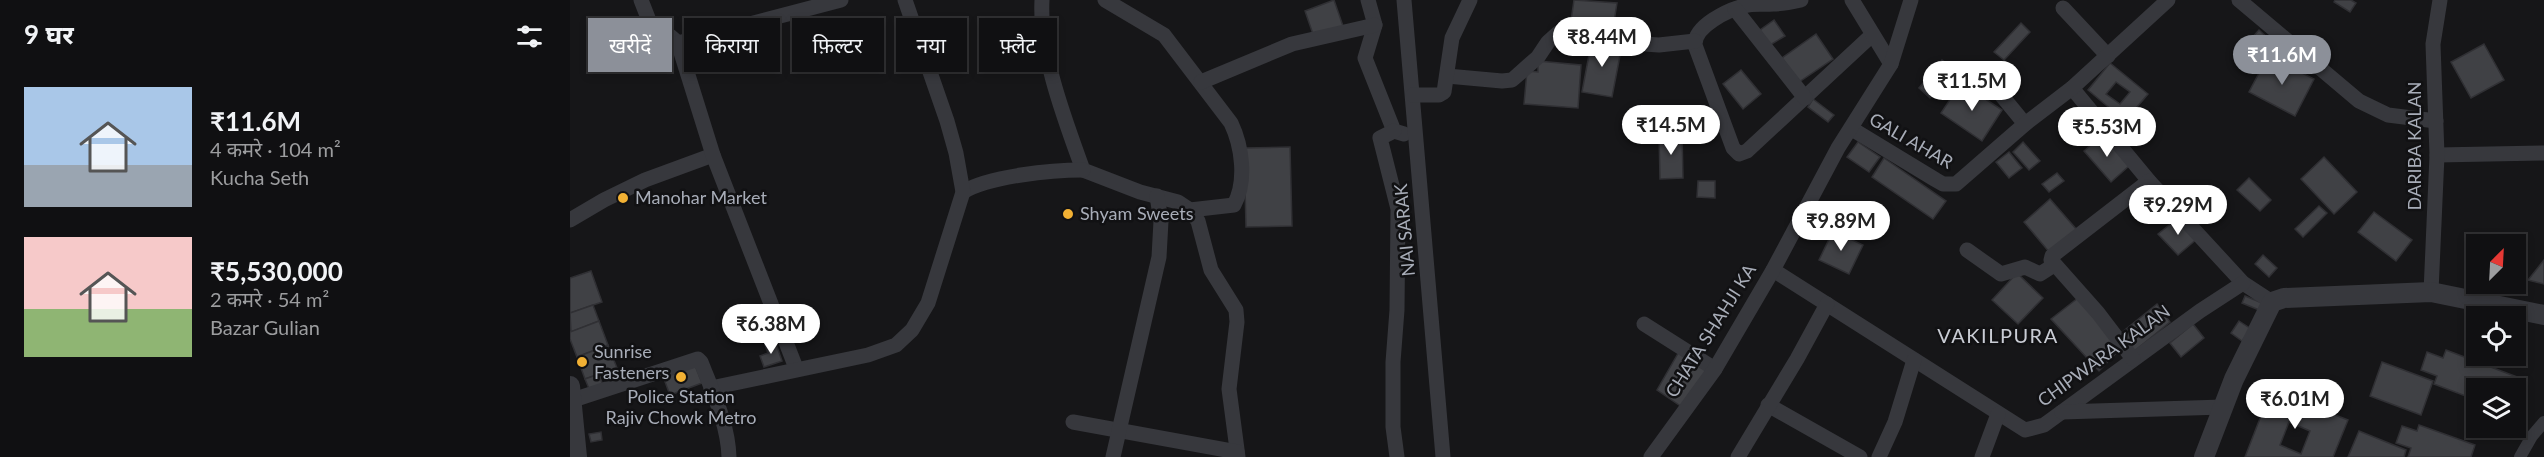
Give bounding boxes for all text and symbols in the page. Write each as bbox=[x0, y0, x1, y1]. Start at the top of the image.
pin: ₹8.44M bbox=[1553, 17, 1651, 68]
text: 9 घर bbox=[24, 18, 74, 50]
chip: खरीदें bbox=[588, 18, 672, 72]
chip: किराया bbox=[684, 18, 780, 72]
chip: फ़िल्टर bbox=[792, 18, 884, 72]
chip: नया bbox=[896, 18, 967, 72]
chip: फ़्लैट bbox=[979, 18, 1057, 72]
icon: filters bbox=[513, 20, 546, 53]
text: ₹8.44M bbox=[1567, 24, 1637, 48]
pin: ₹11.6M bbox=[2233, 35, 2331, 86]
text: ₹11.6M bbox=[2247, 42, 2317, 66]
pin: ₹11.5M bbox=[1923, 61, 2021, 112]
text: ₹11.5M bbox=[1937, 68, 2007, 92]
street label: DARIBA KALAN bbox=[2403, 82, 2425, 210]
text: ₹11.6M bbox=[210, 105, 301, 137]
pin: ₹14.5M bbox=[1622, 105, 1720, 156]
street label: GALI AHAR bbox=[1866, 107, 1958, 173]
pin: ₹5.53M bbox=[2058, 107, 2156, 158]
icon: home bbox=[72, 111, 144, 183]
text: ₹14.5M bbox=[1636, 112, 1706, 136]
text: ₹5.53M bbox=[2072, 114, 2142, 138]
text: 4 कमरे · 104 m² bbox=[210, 137, 341, 161]
text: Kucha Seth bbox=[210, 165, 309, 189]
street label: NAI SARAK bbox=[1389, 183, 1419, 277]
pin: ₹9.29M bbox=[2129, 185, 2227, 236]
place label: Manohar Market bbox=[635, 186, 767, 208]
marker: Manohar Market bbox=[616, 191, 630, 205]
text: ₹9.29M bbox=[2143, 192, 2213, 216]
pin: ₹9.89M bbox=[1792, 201, 1890, 252]
place label: Shyam Sweets bbox=[1080, 202, 1194, 224]
marker: Shyam Sweets bbox=[1061, 207, 1075, 221]
text: ₹9.89M bbox=[1806, 208, 1876, 232]
north arrow bbox=[2466, 234, 2526, 294]
map controls bbox=[2466, 234, 2526, 438]
text: ₹5,530,000 bbox=[210, 255, 343, 287]
street label: CHATA SHAHJI KA bbox=[1660, 259, 1760, 401]
icon: home bbox=[72, 261, 144, 333]
text: 2 कमरे · 54 m² bbox=[210, 287, 329, 311]
street label: CHIPWARA KALAN bbox=[2033, 300, 2174, 411]
pin: ₹6.38M bbox=[722, 304, 820, 355]
button: locate bbox=[2466, 306, 2526, 366]
text: ₹6.38M bbox=[736, 311, 806, 335]
text: Bazar Gulian bbox=[210, 315, 320, 339]
district label: VAKILPURA bbox=[1937, 323, 2059, 347]
place label: Sunrise Fasteners bbox=[594, 340, 670, 383]
marker: Sunrise Fasteners bbox=[575, 355, 589, 369]
marker: Police Station Rajiv Chowk Metro bbox=[674, 370, 688, 384]
button: layers bbox=[2466, 378, 2526, 438]
pin: ₹6.01M bbox=[2246, 379, 2344, 430]
place label: Police Station Rajiv Chowk Metro bbox=[606, 385, 756, 428]
text: ₹6.01M bbox=[2260, 386, 2330, 410]

